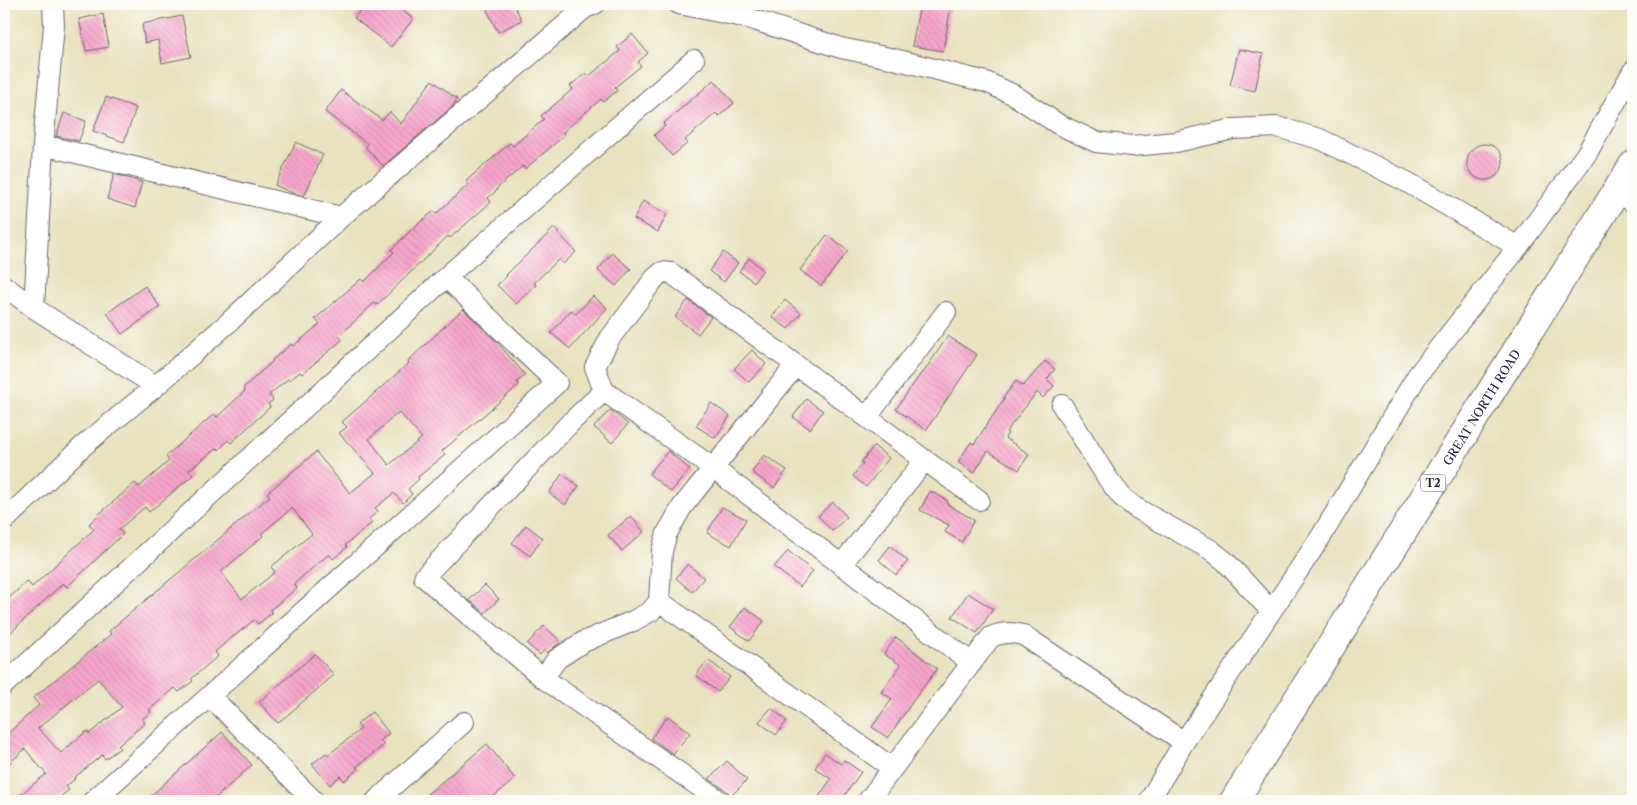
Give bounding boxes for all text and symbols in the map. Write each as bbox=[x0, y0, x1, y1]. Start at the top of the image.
street label: GREAT NORTH ROAD bbox=[1439, 346, 1523, 468]
road number: T2 bbox=[1420, 474, 1446, 492]

